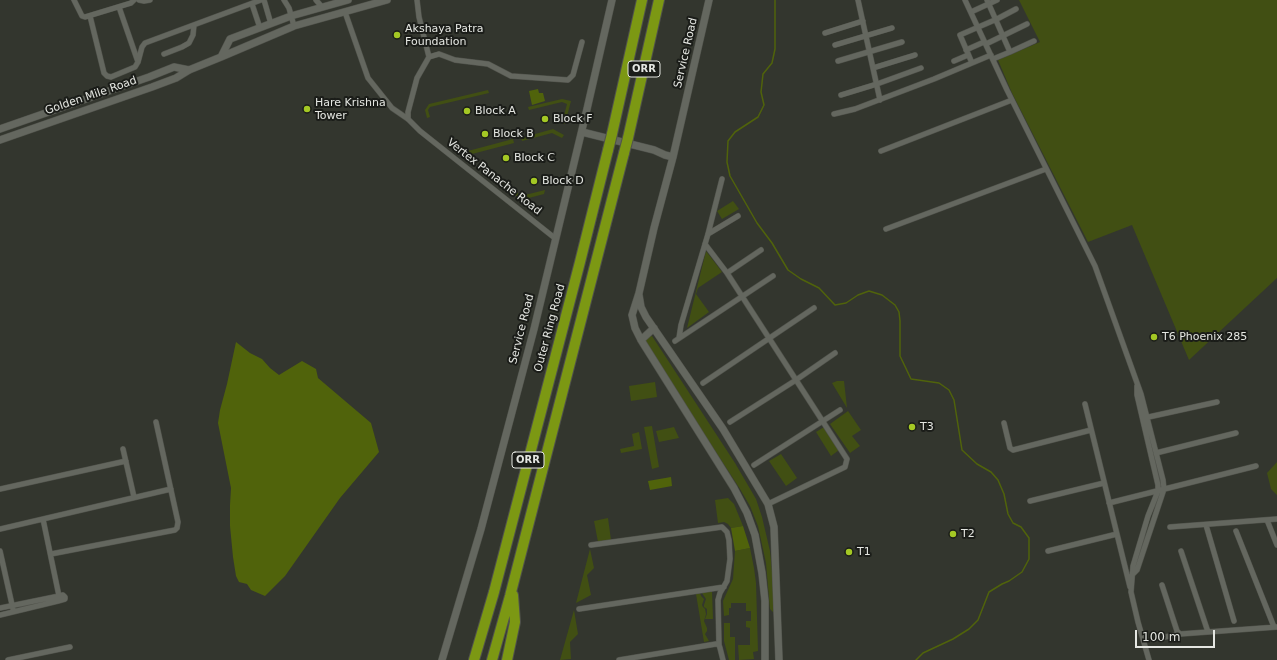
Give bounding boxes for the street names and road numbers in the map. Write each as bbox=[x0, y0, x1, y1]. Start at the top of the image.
street label: Service Road bbox=[671, 17, 701, 89]
road number: ORR bbox=[628, 61, 660, 77]
street label: Golden Mile Road bbox=[43, 74, 139, 118]
street label: Vertex Panache Road bbox=[444, 136, 544, 218]
street label: Outer Ring Road bbox=[532, 283, 568, 373]
street label: Service Road bbox=[507, 293, 537, 365]
road number: ORR bbox=[512, 452, 544, 468]

